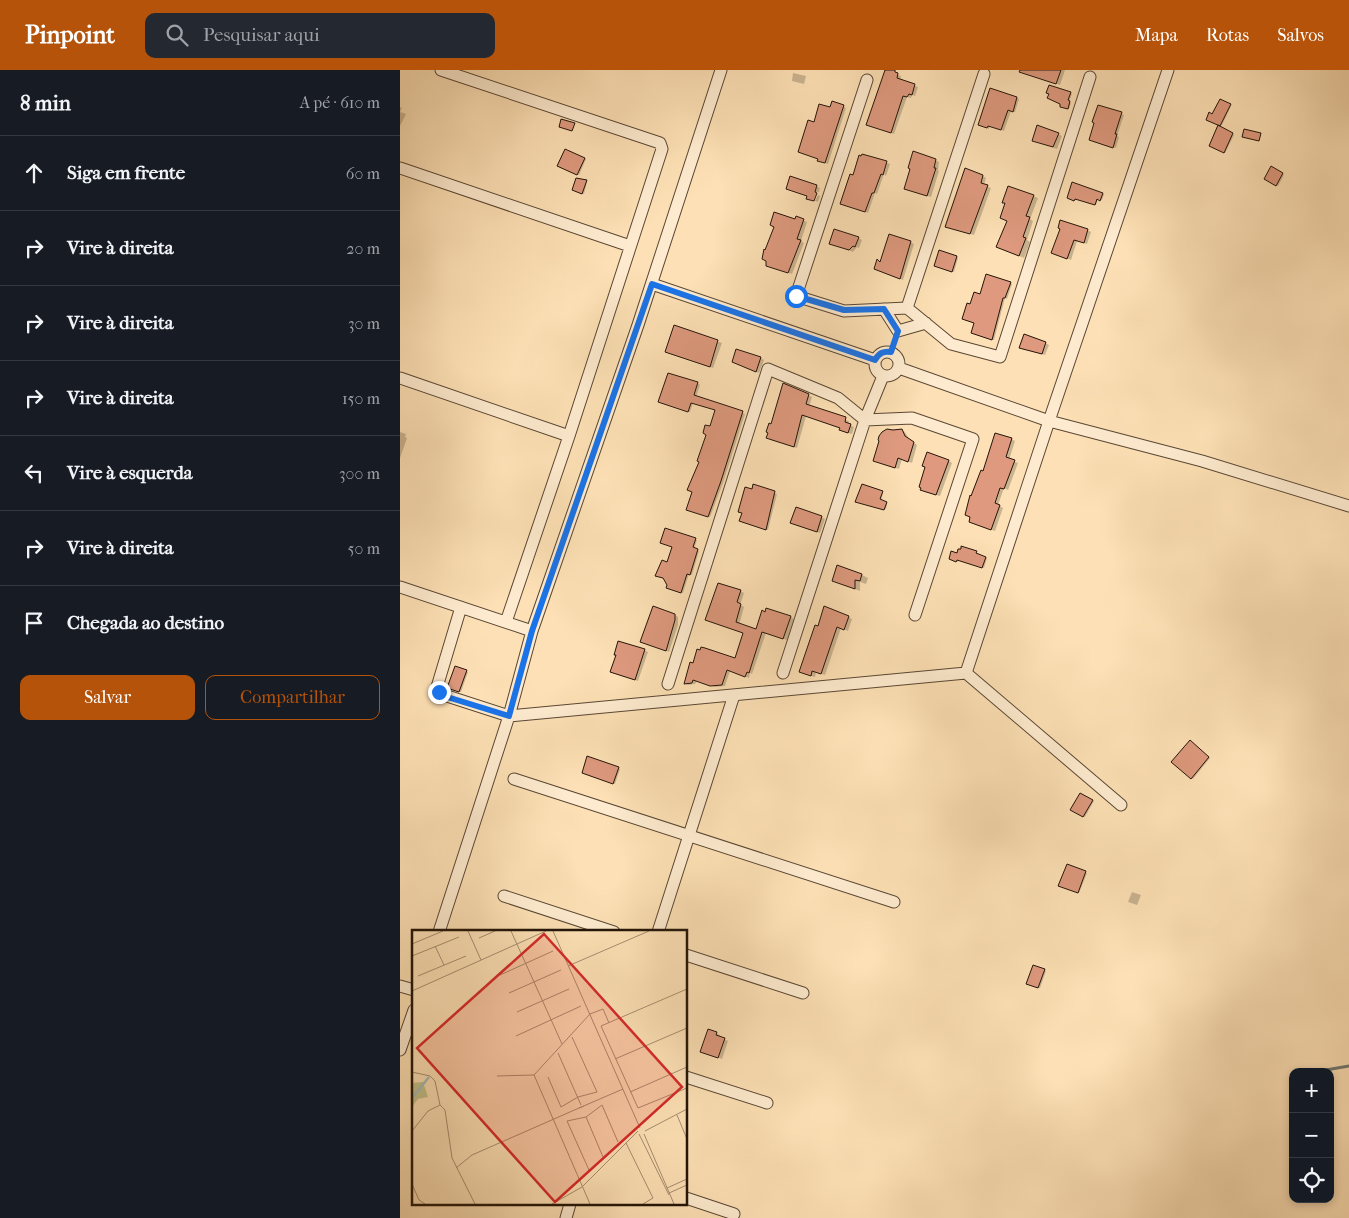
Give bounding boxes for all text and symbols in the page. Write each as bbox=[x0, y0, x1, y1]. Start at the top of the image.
search box bbox=[145, 13, 495, 58]
text: Pinpoint bbox=[25, 21, 115, 49]
icon: search bbox=[163, 21, 191, 49]
text: Pesquisar aqui bbox=[203, 24, 320, 46]
text: Mapa bbox=[1135, 25, 1178, 46]
text: Rotas bbox=[1206, 25, 1249, 46]
text: Salvos bbox=[1277, 25, 1324, 46]
text: 8 min bbox=[20, 91, 71, 115]
text: A pé · 610 m bbox=[300, 93, 380, 112]
icon: ahead bbox=[20, 159, 48, 187]
text: Siga em frente bbox=[67, 162, 185, 184]
text: 60 m bbox=[346, 164, 380, 183]
icon: right bbox=[20, 234, 48, 262]
text: Vire à direita bbox=[67, 237, 174, 259]
text: 20 m bbox=[346, 239, 380, 258]
route start bbox=[785, 285, 808, 308]
icon: right bbox=[20, 309, 48, 337]
text: Vire à direita bbox=[67, 312, 174, 334]
text: 30 m bbox=[348, 314, 380, 333]
icon: right bbox=[20, 384, 48, 412]
text: Vire à direita bbox=[67, 387, 174, 409]
text: 150 m bbox=[342, 389, 380, 408]
icon: left bbox=[20, 459, 48, 487]
text: Vire à esquerda bbox=[67, 462, 193, 484]
text: 300 m bbox=[339, 464, 380, 483]
icon: right bbox=[20, 534, 48, 562]
text: Vire à direita bbox=[67, 537, 174, 559]
text: 50 m bbox=[348, 539, 380, 558]
icon: arrive bbox=[20, 609, 48, 637]
text: Chegada ao destino bbox=[67, 612, 224, 634]
button: Salvar bbox=[20, 675, 195, 720]
button: Compartilhar bbox=[205, 675, 380, 720]
route end bbox=[428, 681, 451, 704]
inset map bbox=[412, 930, 688, 1206]
map controls bbox=[1289, 1068, 1334, 1203]
button: + bbox=[1289, 1068, 1334, 1113]
button: − bbox=[1289, 1113, 1334, 1158]
button: locate bbox=[1289, 1158, 1334, 1203]

